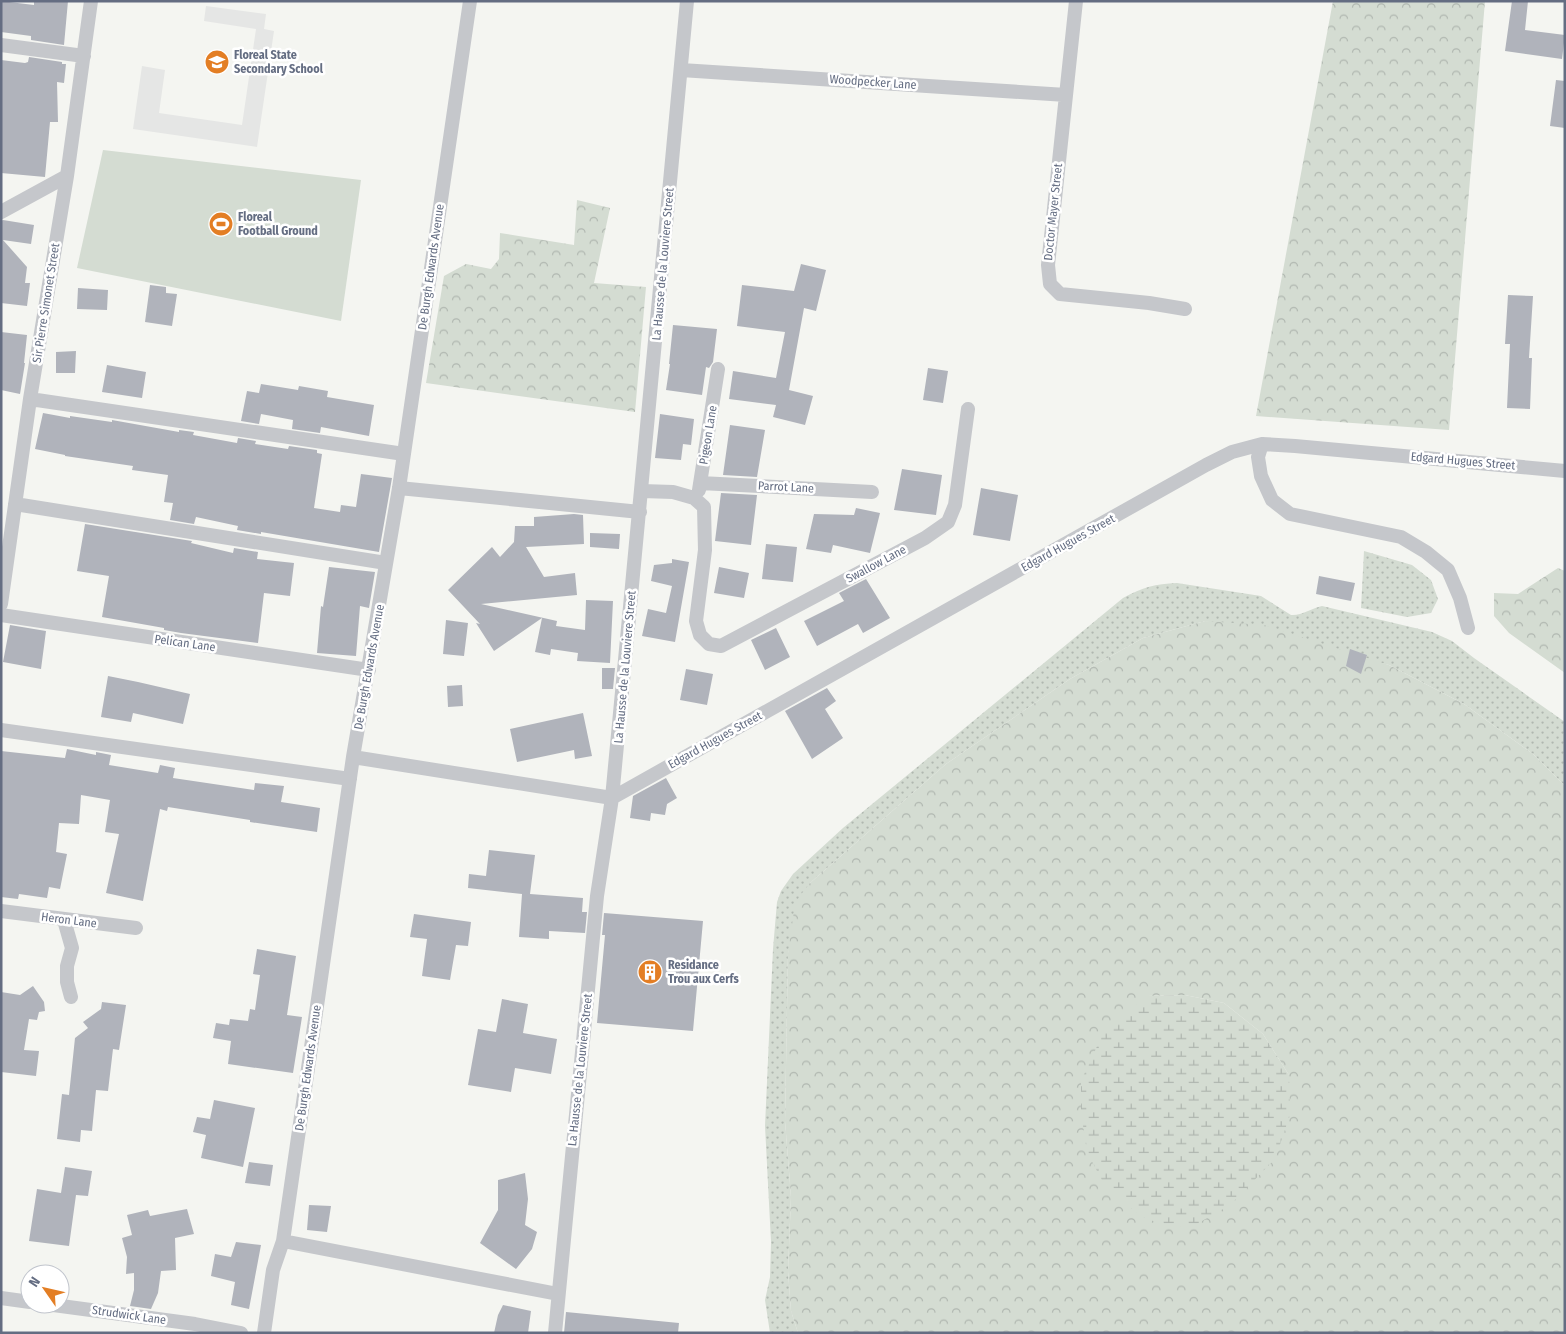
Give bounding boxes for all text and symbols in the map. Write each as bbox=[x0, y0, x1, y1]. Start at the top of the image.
place label: Floreal State Secondary School bbox=[234, 48, 324, 76]
school or university icon: Floreal State Secondary School bbox=[204, 49, 230, 75]
street label: Woodpecker Lane bbox=[829, 72, 917, 92]
street label: Doctor Mayer Street bbox=[1041, 163, 1065, 261]
street label: La Hausse de la Louviere Street bbox=[649, 187, 677, 341]
street label: De Burgh Edwards Avenue bbox=[415, 203, 447, 331]
place label: Floreal Football Ground bbox=[238, 210, 318, 238]
sports icon: Floreal Football Ground bbox=[208, 211, 234, 237]
street label: Sir Pierre Simonet Street bbox=[30, 242, 62, 364]
street label: Pigeon Lane bbox=[696, 404, 720, 465]
street label: Edgard Hugues Street bbox=[1410, 449, 1516, 473]
street label: Parrot Lane bbox=[758, 479, 814, 495]
street label: Edgard Hugues Street bbox=[1019, 511, 1117, 575]
street label: Swallow Lane bbox=[844, 542, 909, 586]
street label: La Hausse de la Louviere Street bbox=[611, 590, 639, 744]
street label: De Burgh Edwards Avenue bbox=[351, 603, 387, 731]
street label: Pelican Lane bbox=[154, 632, 216, 654]
street label: Edgard Hugues Street bbox=[666, 708, 764, 772]
street label: Heron Lane bbox=[40, 910, 98, 930]
place label: Residance Trou aux Cerfs bbox=[668, 958, 739, 986]
building icon: Residance Trou aux Cerfs bbox=[637, 959, 663, 985]
street label: La Hausse de la Louviere Street bbox=[565, 993, 595, 1147]
street label: De Burgh Edwards Avenue bbox=[292, 1004, 324, 1132]
north arrow bbox=[20, 1264, 70, 1314]
text: N bbox=[25, 1274, 44, 1290]
street label: Strudwick Lane bbox=[91, 1303, 167, 1327]

